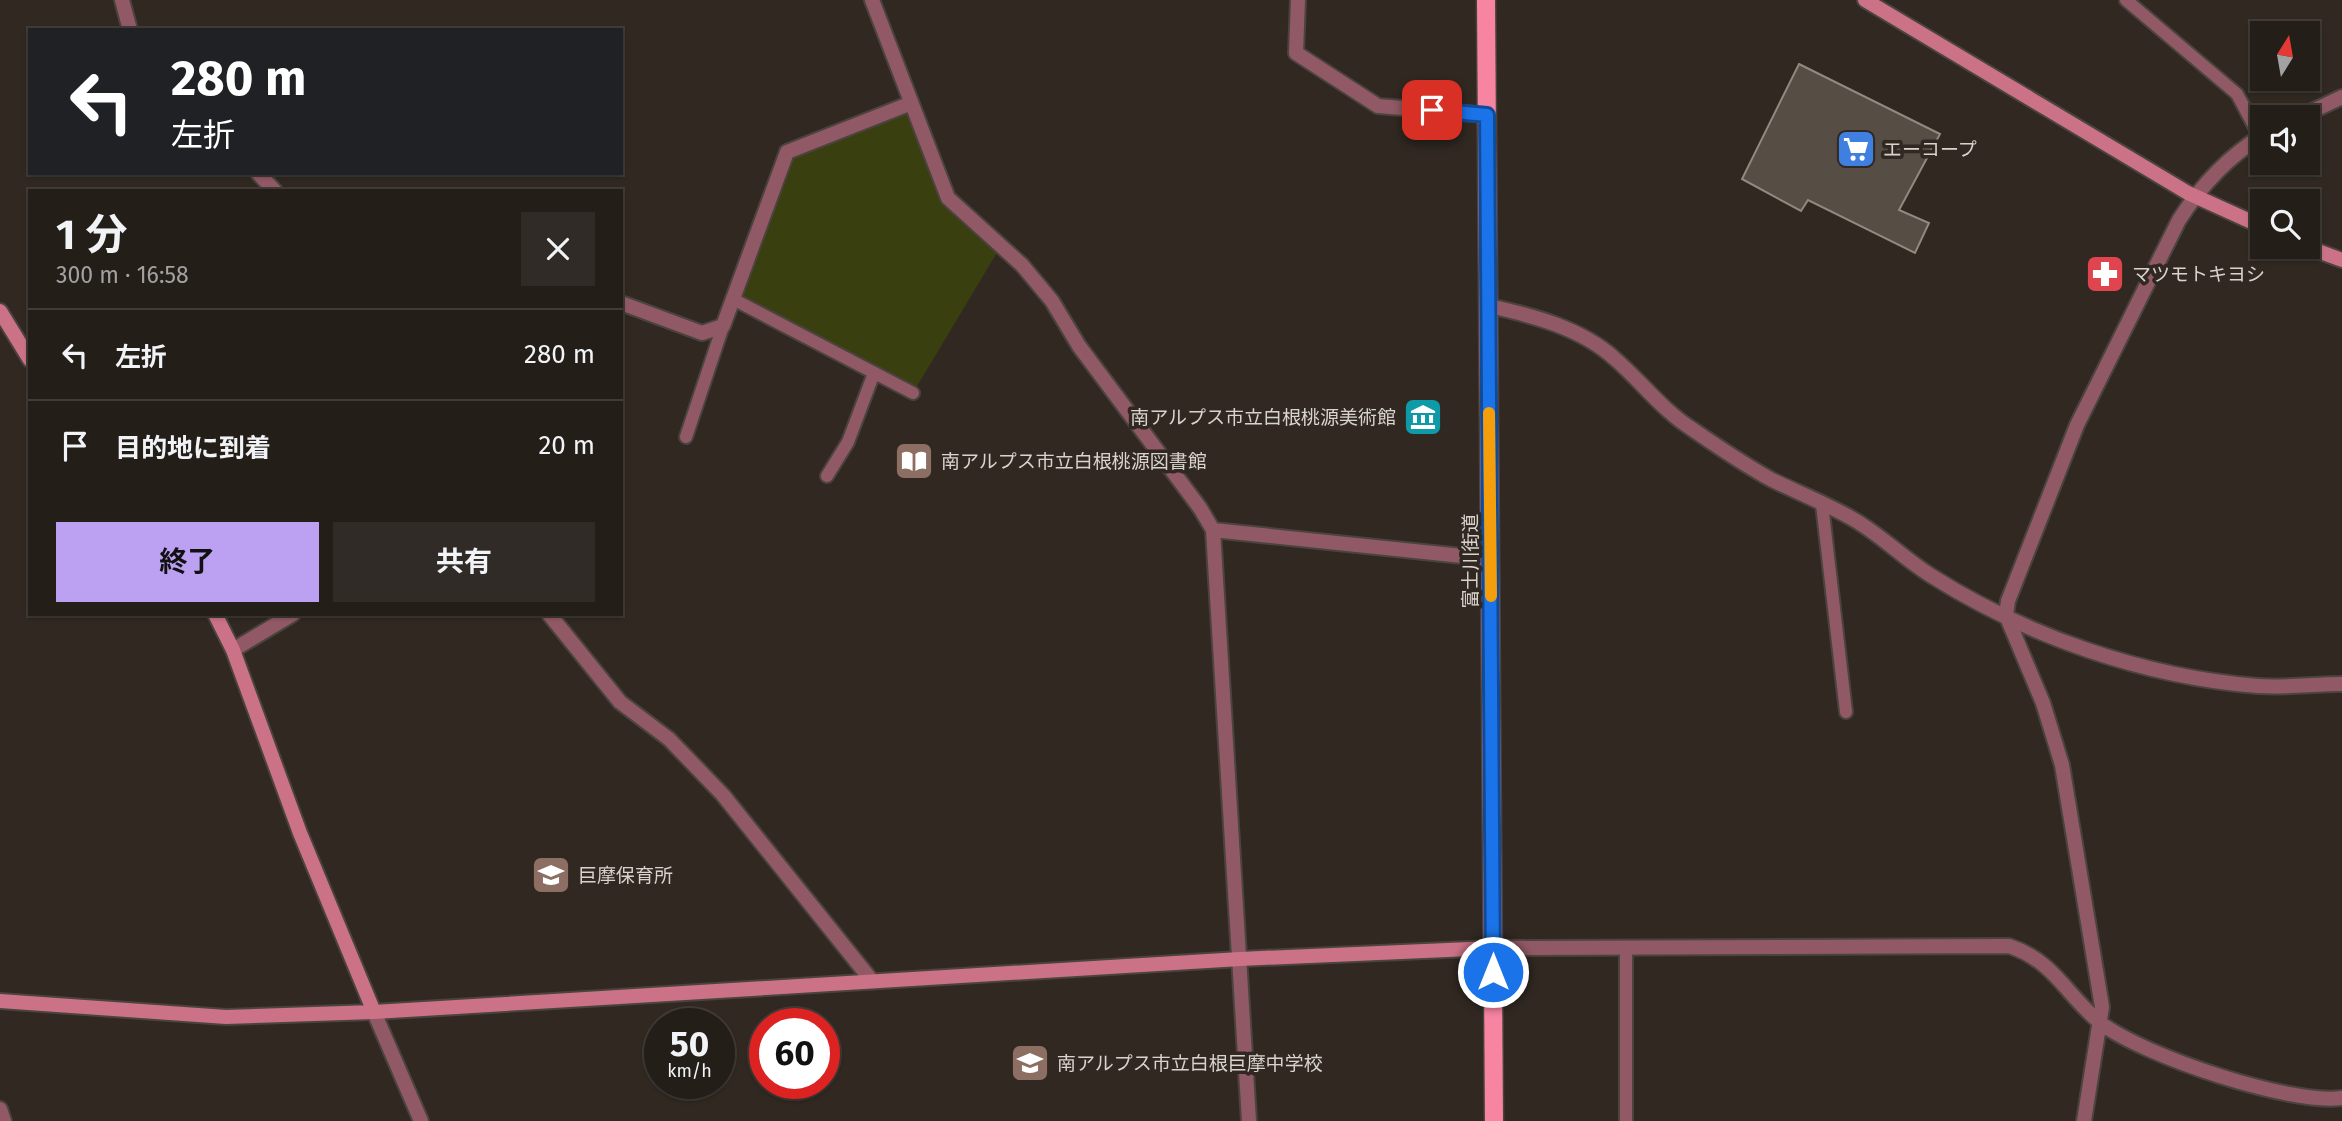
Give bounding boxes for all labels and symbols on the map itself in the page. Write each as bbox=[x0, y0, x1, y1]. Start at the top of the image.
north arrow bbox=[2250, 21, 2320, 91]
pin bbox=[1402, 80, 1462, 140]
supermarket icon: エーコープ bbox=[1835, 128, 1877, 170]
place label: エーコープ bbox=[1883, 138, 1977, 161]
pharmacy icon: マツモトキヨシ bbox=[2084, 253, 2126, 295]
place label: マツモトキヨシ bbox=[2132, 263, 2265, 286]
museum icon: 南アルプス市立白根桃源美術館 bbox=[1402, 396, 1444, 438]
place label: 南アルプス市立白根桃源美術館 bbox=[1130, 406, 1396, 429]
library icon: 南アルプス市立白根桃源図書館 bbox=[893, 440, 935, 482]
place label: 南アルプス市立白根桃源図書館 bbox=[941, 450, 1207, 473]
street label: 富士川街道 bbox=[1459, 513, 1482, 609]
school or university icon: 巨摩保育所 bbox=[530, 854, 572, 896]
place label: 巨摩保育所 bbox=[578, 864, 673, 887]
position arrow bbox=[1456, 935, 1530, 1009]
speed limit sign: 60 bbox=[749, 1008, 840, 1099]
school or university icon: 南アルプス市立白根巨摩中学校 bbox=[1009, 1042, 1051, 1084]
place label: 南アルプス市立白根巨摩中学校 bbox=[1057, 1052, 1323, 1075]

